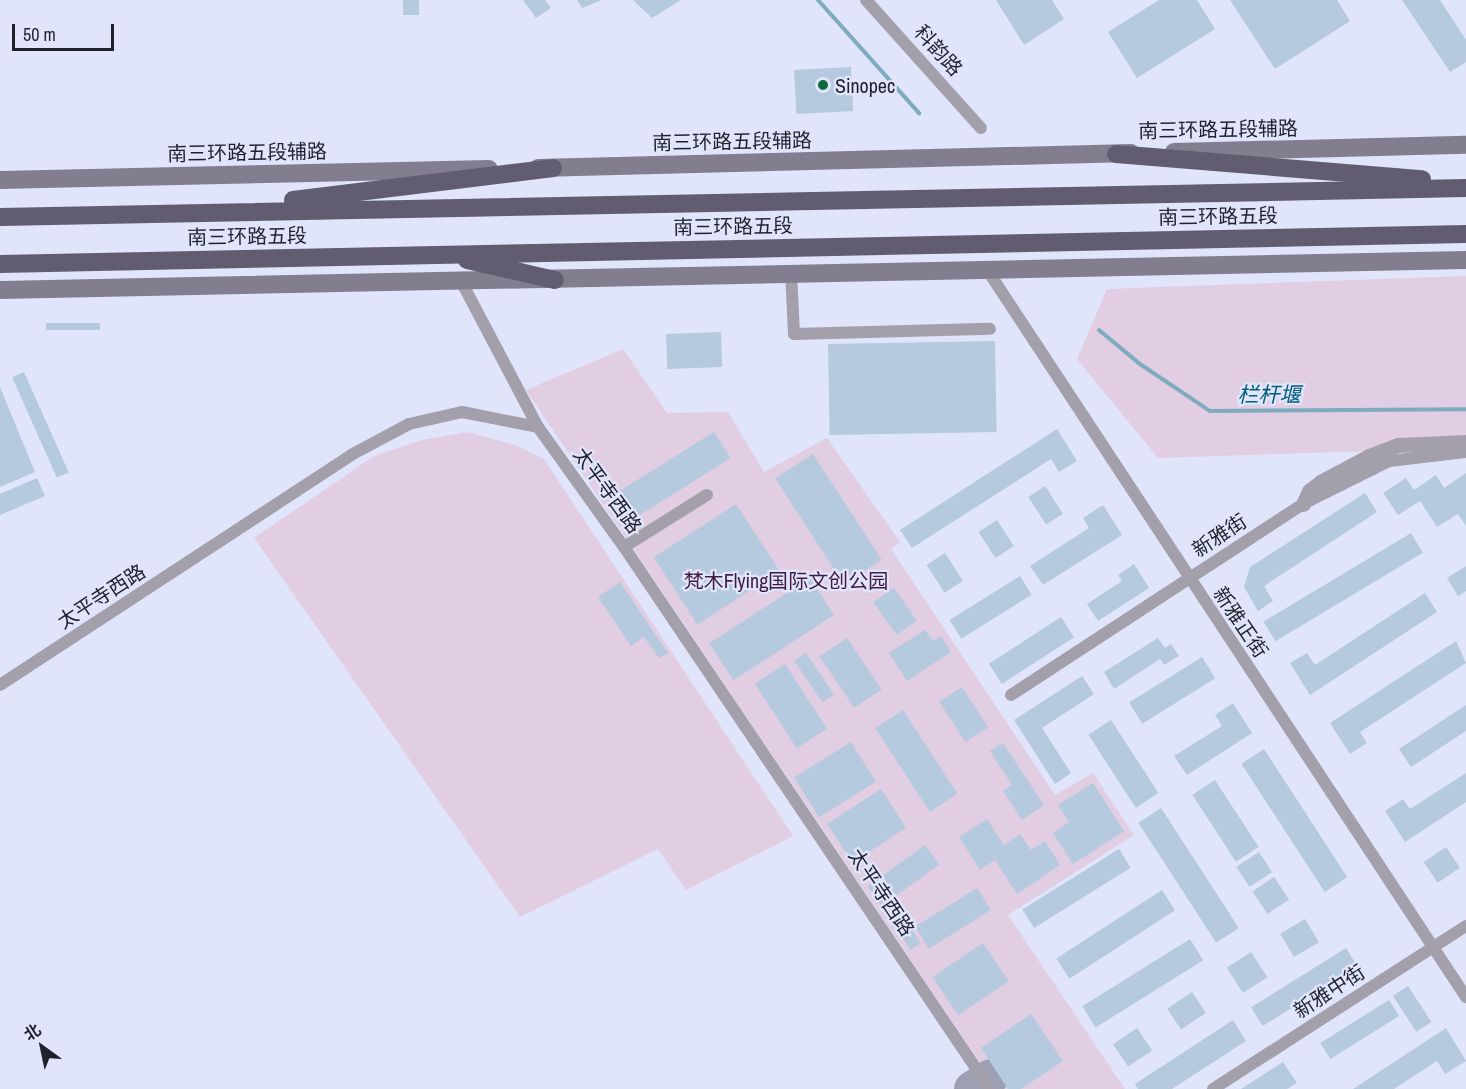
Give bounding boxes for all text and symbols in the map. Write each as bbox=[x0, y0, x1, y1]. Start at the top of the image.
scale bar bbox=[15, 12, 117, 50]
street label: 科韵路 bbox=[910, 20, 968, 80]
text: 50 m bbox=[23, 22, 56, 47]
place label: Sinopec bbox=[835, 73, 895, 97]
marker: Sinopec bbox=[816, 78, 830, 92]
street label: 南三环路五段辅路 bbox=[1138, 116, 1298, 142]
street label: 南三环路五段辅路 bbox=[652, 128, 812, 154]
street label: 南三环路五段辅路 bbox=[167, 139, 327, 165]
street label: 南三环路五段 bbox=[1158, 203, 1278, 229]
street label: 南三环路五段 bbox=[673, 213, 793, 239]
street label: 南三环路五段 bbox=[187, 223, 307, 249]
water label: 栏杆堰 bbox=[1238, 382, 1300, 408]
street label: 太平寺西路 bbox=[569, 442, 647, 538]
street label: 新雅街 bbox=[1187, 509, 1251, 561]
street label: 太平寺西路 bbox=[53, 559, 149, 633]
park label: 梵木Flying国际文创公园 bbox=[684, 568, 888, 592]
street label: 新雅正街 bbox=[1209, 582, 1273, 662]
street label: 太平寺西路 bbox=[844, 844, 920, 940]
street label: 新雅中街 bbox=[1289, 959, 1369, 1023]
north arrow bbox=[12, 1017, 72, 1077]
text: 北 bbox=[19, 1018, 45, 1045]

